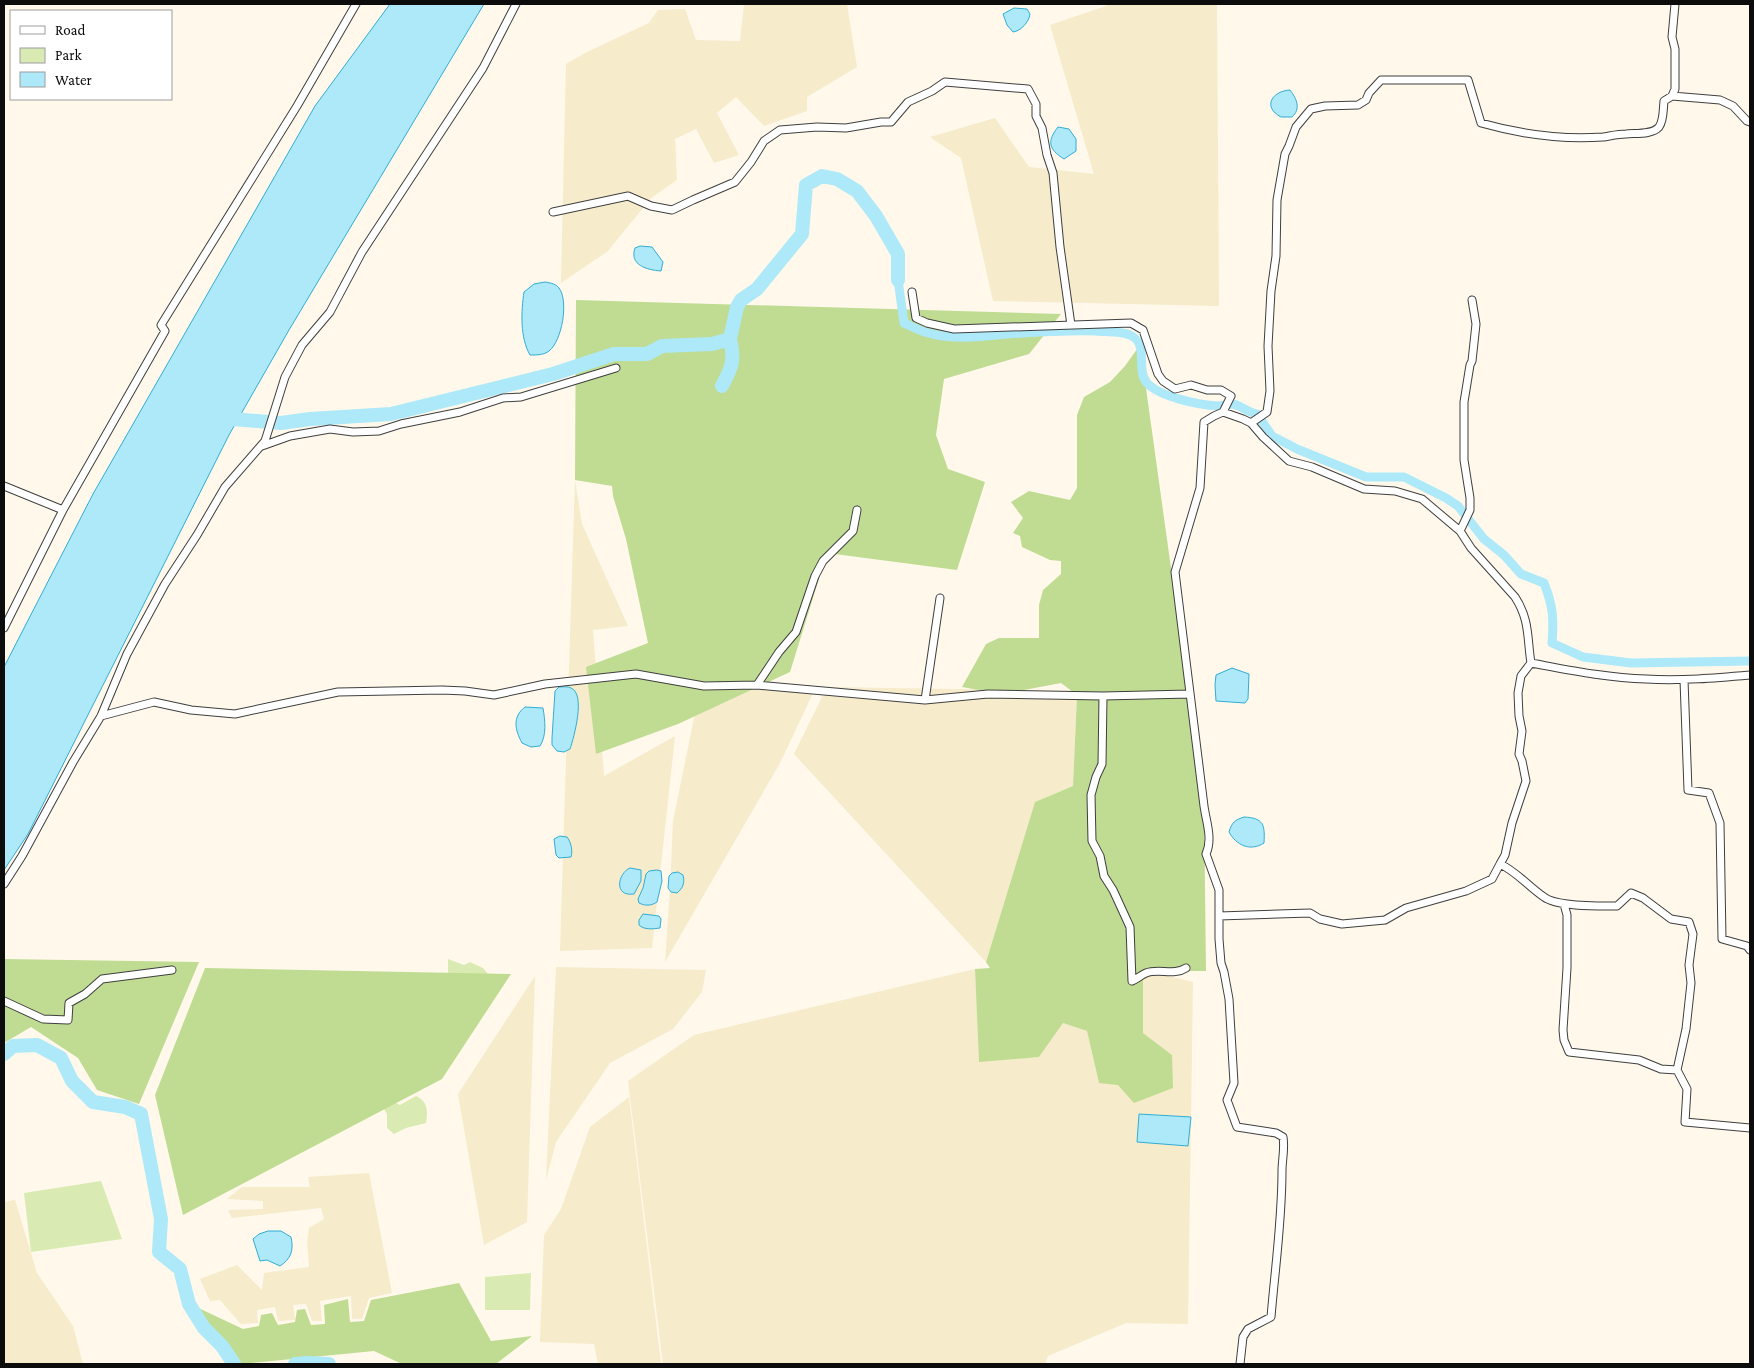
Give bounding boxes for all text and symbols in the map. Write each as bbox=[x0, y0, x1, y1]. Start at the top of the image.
legend bbox=[10, 10, 172, 100]
text: Road bbox=[55, 22, 86, 38]
text: Park bbox=[55, 47, 82, 63]
text: Water bbox=[55, 72, 92, 88]

